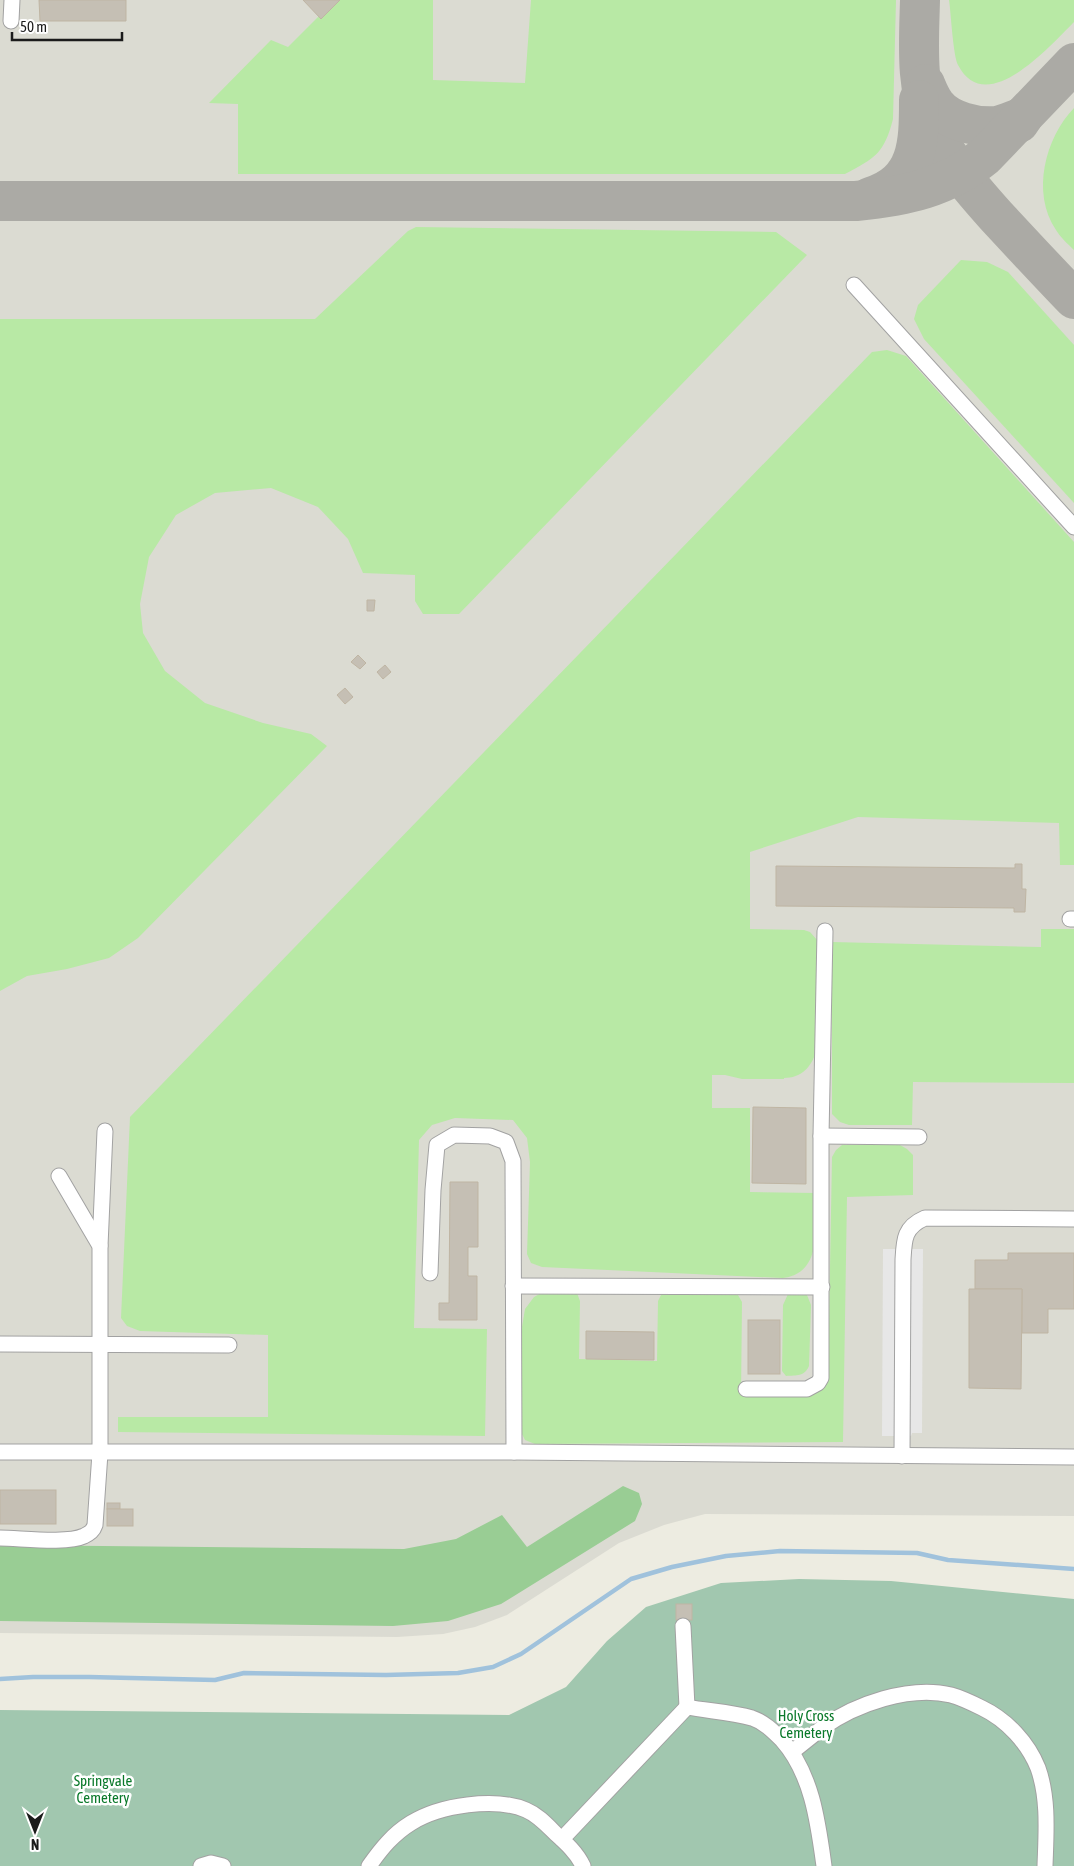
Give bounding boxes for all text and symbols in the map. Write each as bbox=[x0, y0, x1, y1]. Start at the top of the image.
scale bar bbox=[12, 10, 122, 42]
text: 50 m bbox=[20, 18, 47, 35]
park label: Holy Cross Cemetery bbox=[778, 1707, 834, 1741]
park label: Springvale Cemetery bbox=[74, 1772, 133, 1806]
north arrow bbox=[10, 1806, 60, 1856]
text: N bbox=[31, 1836, 39, 1852]

